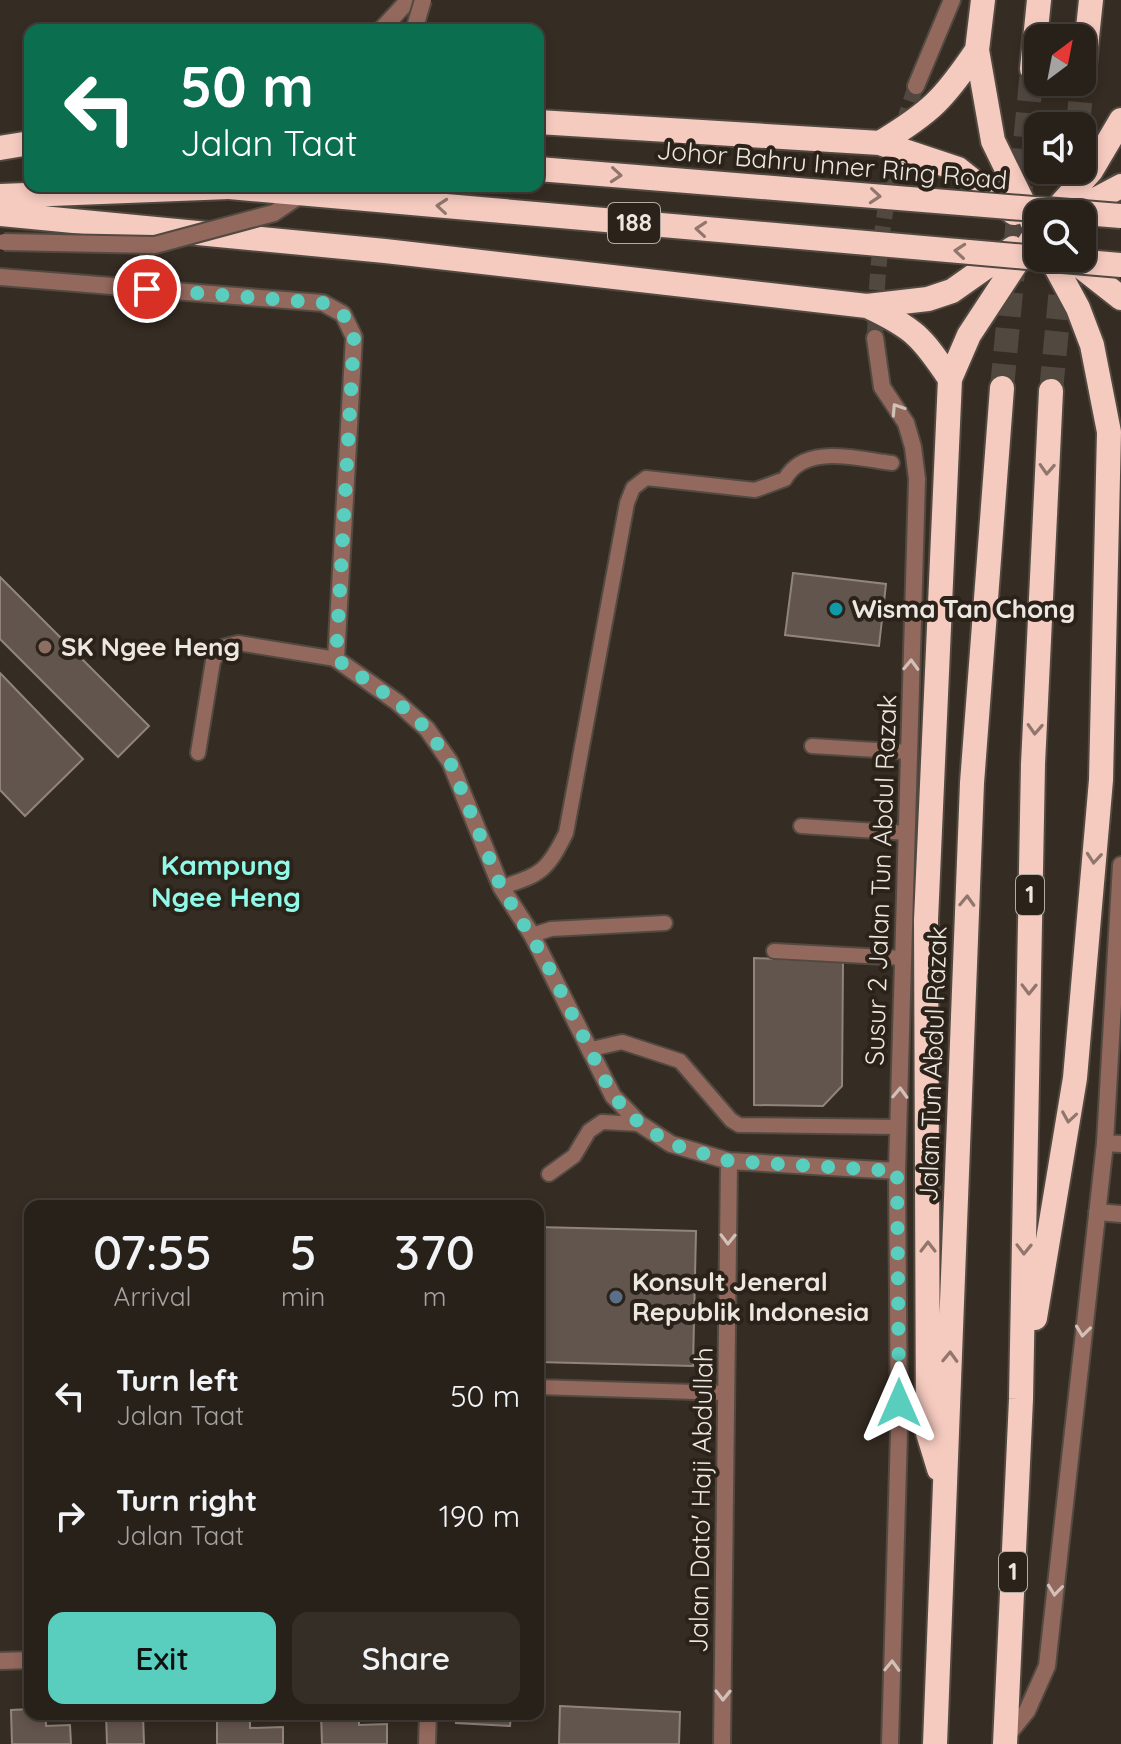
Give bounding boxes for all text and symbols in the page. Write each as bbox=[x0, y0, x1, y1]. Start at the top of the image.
north arrow bbox=[1024, 24, 1096, 96]
map controls bbox=[1024, 24, 1096, 272]
text: 50 m bbox=[180, 51, 314, 121]
icon: left bbox=[48, 56, 152, 160]
button: sound bbox=[1024, 112, 1096, 184]
text: Jalan Taat bbox=[180, 120, 357, 165]
street label: Johor Bahru Inner Ring Road bbox=[655, 133, 1009, 196]
one-way arrow bbox=[610, 166, 623, 183]
one-way arrow bbox=[869, 187, 882, 204]
one-way arrow bbox=[435, 198, 448, 215]
button: search bbox=[1024, 200, 1096, 272]
road number: 188 bbox=[608, 203, 660, 243]
one-way arrow bbox=[694, 220, 707, 237]
one-way arrow bbox=[953, 243, 966, 260]
pin bbox=[113, 255, 181, 323]
icon: arrive bbox=[125, 267, 169, 311]
one-way arrow bbox=[891, 404, 906, 418]
one-way arrow bbox=[1039, 463, 1056, 476]
place label: Wisma Tan Chong bbox=[852, 592, 1075, 625]
marker: Wisma Tan Chong bbox=[827, 600, 845, 618]
place label: SK Ngee Heng bbox=[61, 630, 240, 663]
marker: SK Ngee Heng bbox=[36, 638, 54, 656]
one-way arrow bbox=[903, 658, 920, 671]
street label: Susur 2 Jalan Tun Abdul Razak bbox=[858, 694, 903, 1066]
one-way arrow bbox=[1026, 723, 1043, 736]
district label: Kampung Ngee Heng bbox=[151, 847, 301, 914]
one-way arrow bbox=[1086, 852, 1103, 865]
road number: 1 bbox=[1016, 875, 1044, 915]
one-way arrow bbox=[959, 894, 976, 907]
street label: Jalan Tun Abdul Razak bbox=[911, 925, 954, 1202]
one-way arrow bbox=[1020, 983, 1038, 996]
one-way arrow bbox=[891, 1086, 908, 1099]
one-way arrow bbox=[1061, 1110, 1078, 1123]
text: 07:55 bbox=[93, 1222, 212, 1282]
text: 5 bbox=[290, 1222, 317, 1282]
text: 370 bbox=[394, 1222, 475, 1282]
one-way arrow bbox=[719, 1233, 737, 1246]
one-way arrow bbox=[919, 1240, 937, 1253]
one-way arrow bbox=[1015, 1243, 1033, 1256]
place label: Konsult Jeneral Republik Indonesia bbox=[632, 1265, 869, 1328]
text: Arrival bbox=[114, 1280, 191, 1313]
text: min bbox=[281, 1280, 325, 1313]
text: m bbox=[423, 1280, 446, 1313]
marker: Konsult Jeneral Republik Indonesia bbox=[607, 1288, 625, 1306]
one-way arrow bbox=[1075, 1325, 1092, 1338]
street label: Jalan Dato' Haji Abdullah bbox=[681, 1347, 720, 1653]
one-way arrow bbox=[942, 1350, 959, 1363]
text: Turn left bbox=[116, 1361, 239, 1399]
position arrow bbox=[857, 1361, 941, 1445]
icon: left bbox=[48, 1374, 92, 1418]
text: 50 m bbox=[450, 1377, 520, 1415]
text: Jalan Taat bbox=[116, 1399, 244, 1432]
text: Turn right bbox=[116, 1481, 257, 1519]
icon: right bbox=[48, 1494, 92, 1538]
text: 190 m bbox=[439, 1497, 520, 1535]
text: Jalan Taat bbox=[116, 1519, 244, 1552]
road number: 1 bbox=[999, 1552, 1027, 1592]
one-way arrow bbox=[1046, 1584, 1063, 1597]
button: Exit bbox=[48, 1612, 276, 1704]
button: Share bbox=[292, 1612, 520, 1704]
one-way arrow bbox=[884, 1659, 901, 1672]
one-way arrow bbox=[714, 1689, 731, 1702]

